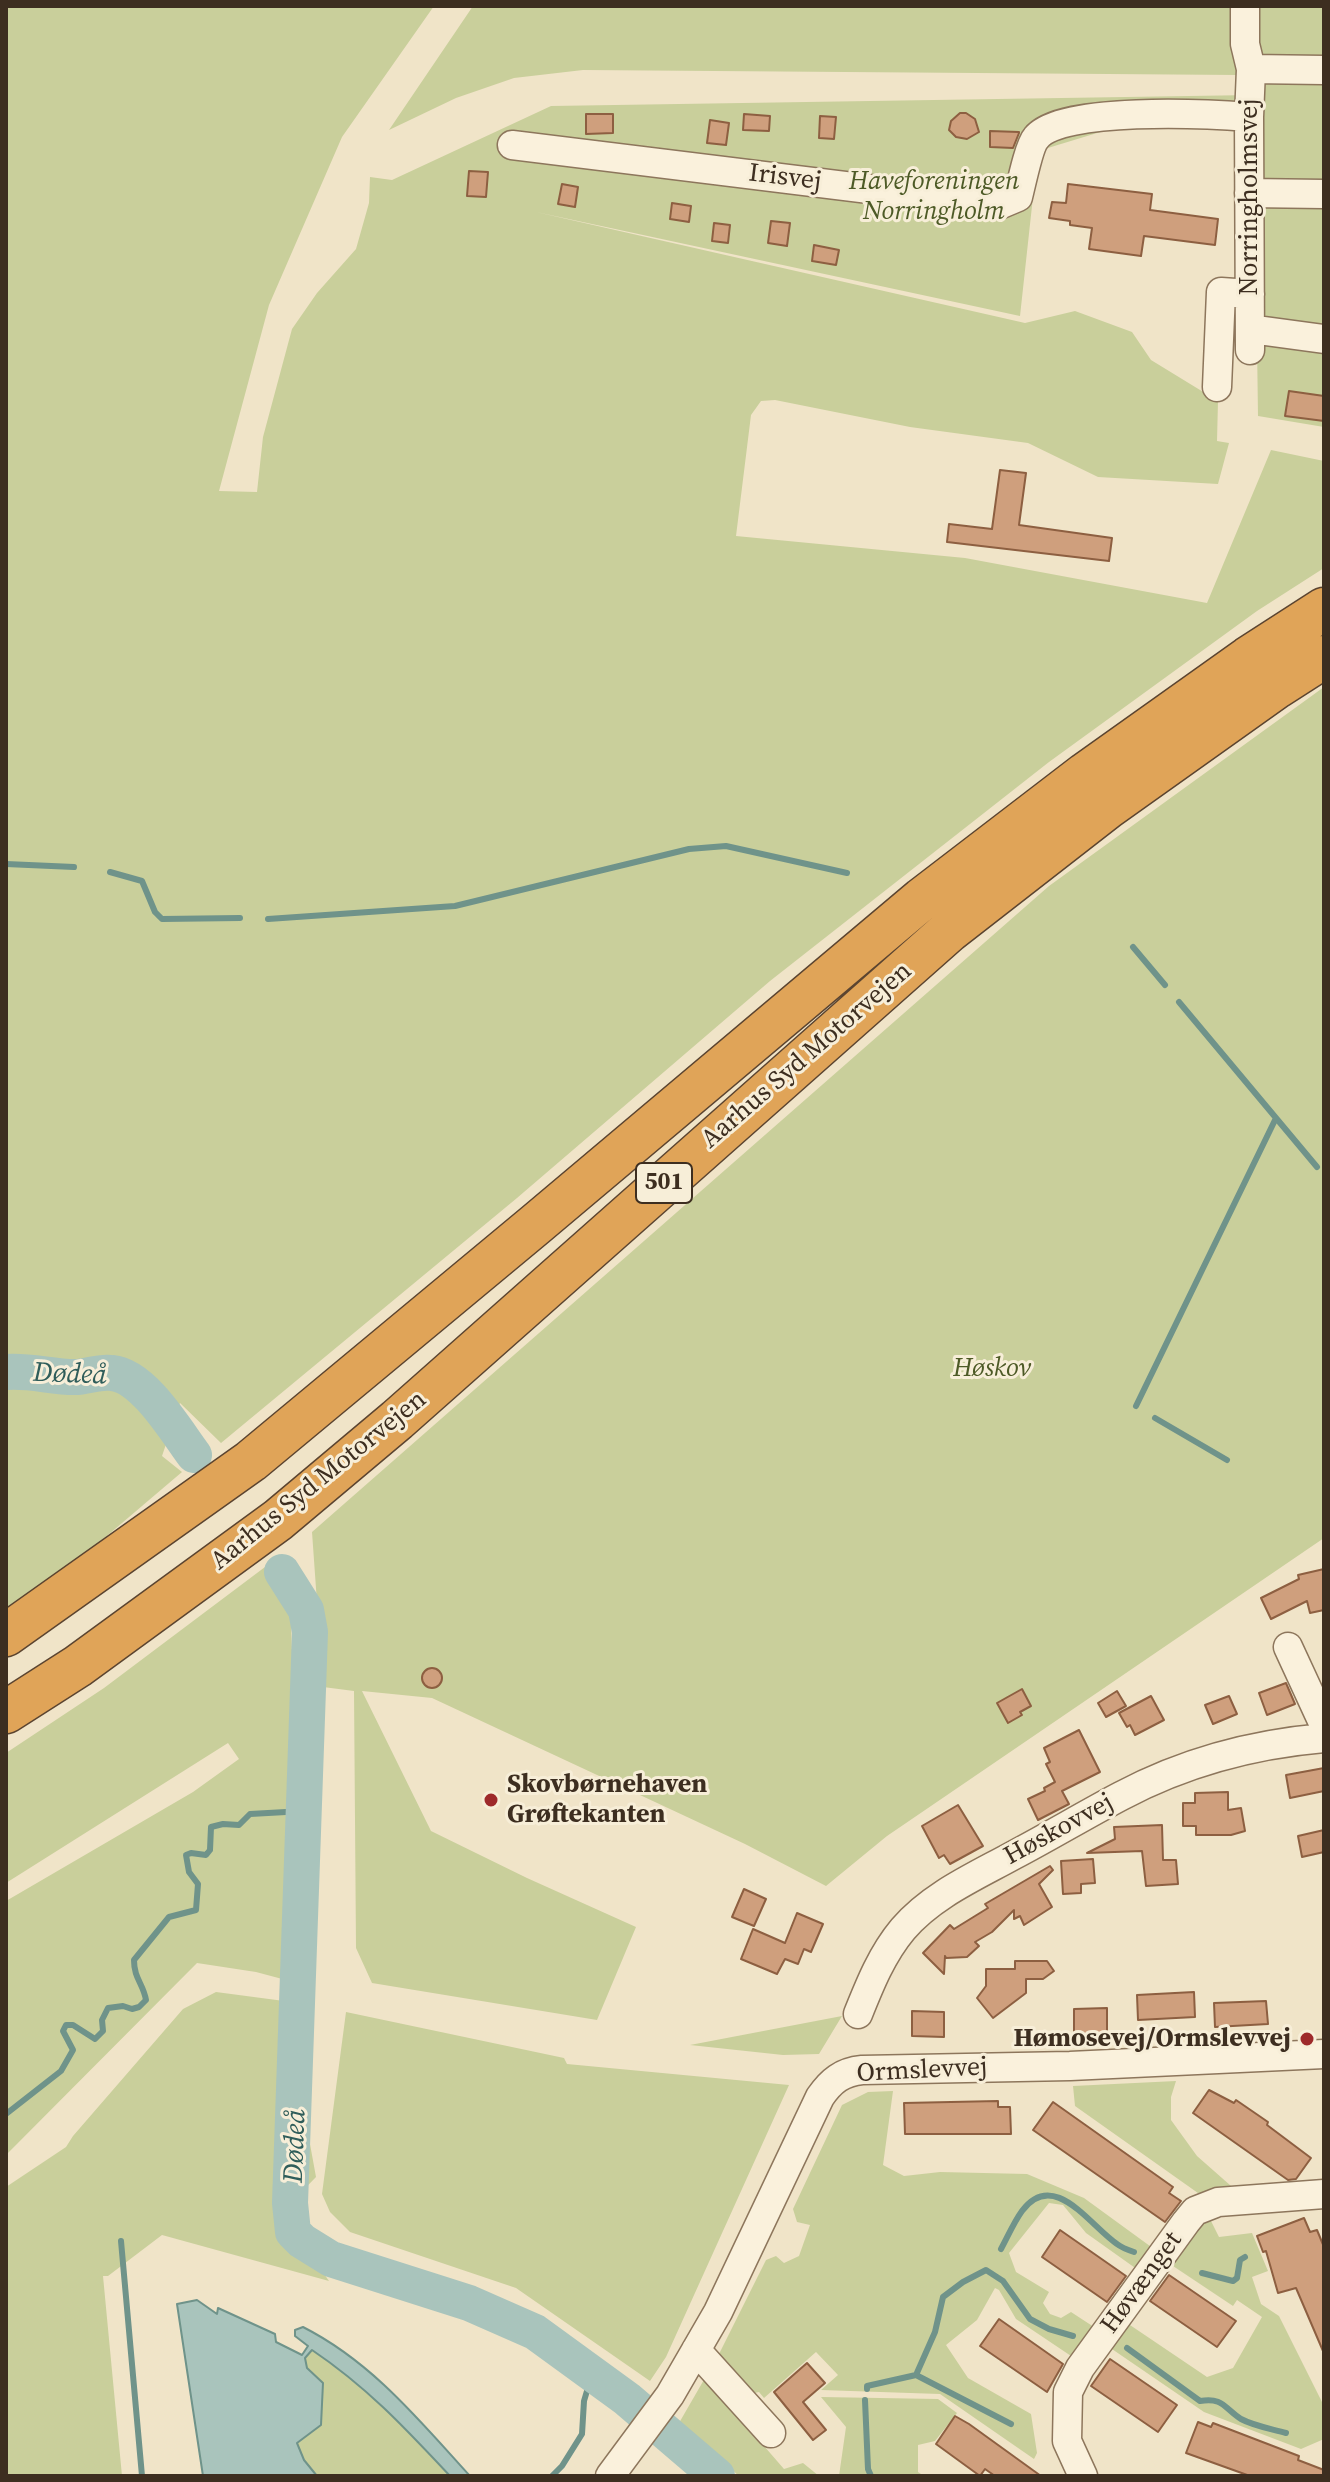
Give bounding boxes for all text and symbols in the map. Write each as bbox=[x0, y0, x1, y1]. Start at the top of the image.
street label: Norringholmsvej bbox=[1234, 99, 1266, 295]
street label: Irisvej bbox=[747, 158, 823, 198]
park label: Haveforeningen Norringholm bbox=[849, 166, 1019, 228]
street label: Aarhus Syd Motorvejen bbox=[696, 956, 918, 1156]
road number: 501 bbox=[636, 1163, 692, 1203]
park label: Høskov bbox=[953, 1353, 1031, 1385]
water label: Dødeå bbox=[33, 1357, 107, 1393]
street label: Aarhus Syd Motorvejen bbox=[205, 1384, 433, 1578]
place label: Skovbørnehaven Grøftekanten bbox=[507, 1769, 707, 1830]
street label: Høskovvej bbox=[999, 1787, 1119, 1873]
marker: Skovbørnehaven Grøftekanten bbox=[482, 1791, 500, 1809]
place label: Hømosevej/Ormslevvej bbox=[1014, 2023, 1291, 2055]
marker: Hømosevej/Ormslevvej bbox=[1298, 2030, 1316, 2048]
street label: Ormslevvej bbox=[856, 2052, 988, 2090]
water label: Dødeå bbox=[278, 2109, 314, 2183]
street label: Høvænget bbox=[1095, 2226, 1189, 2340]

